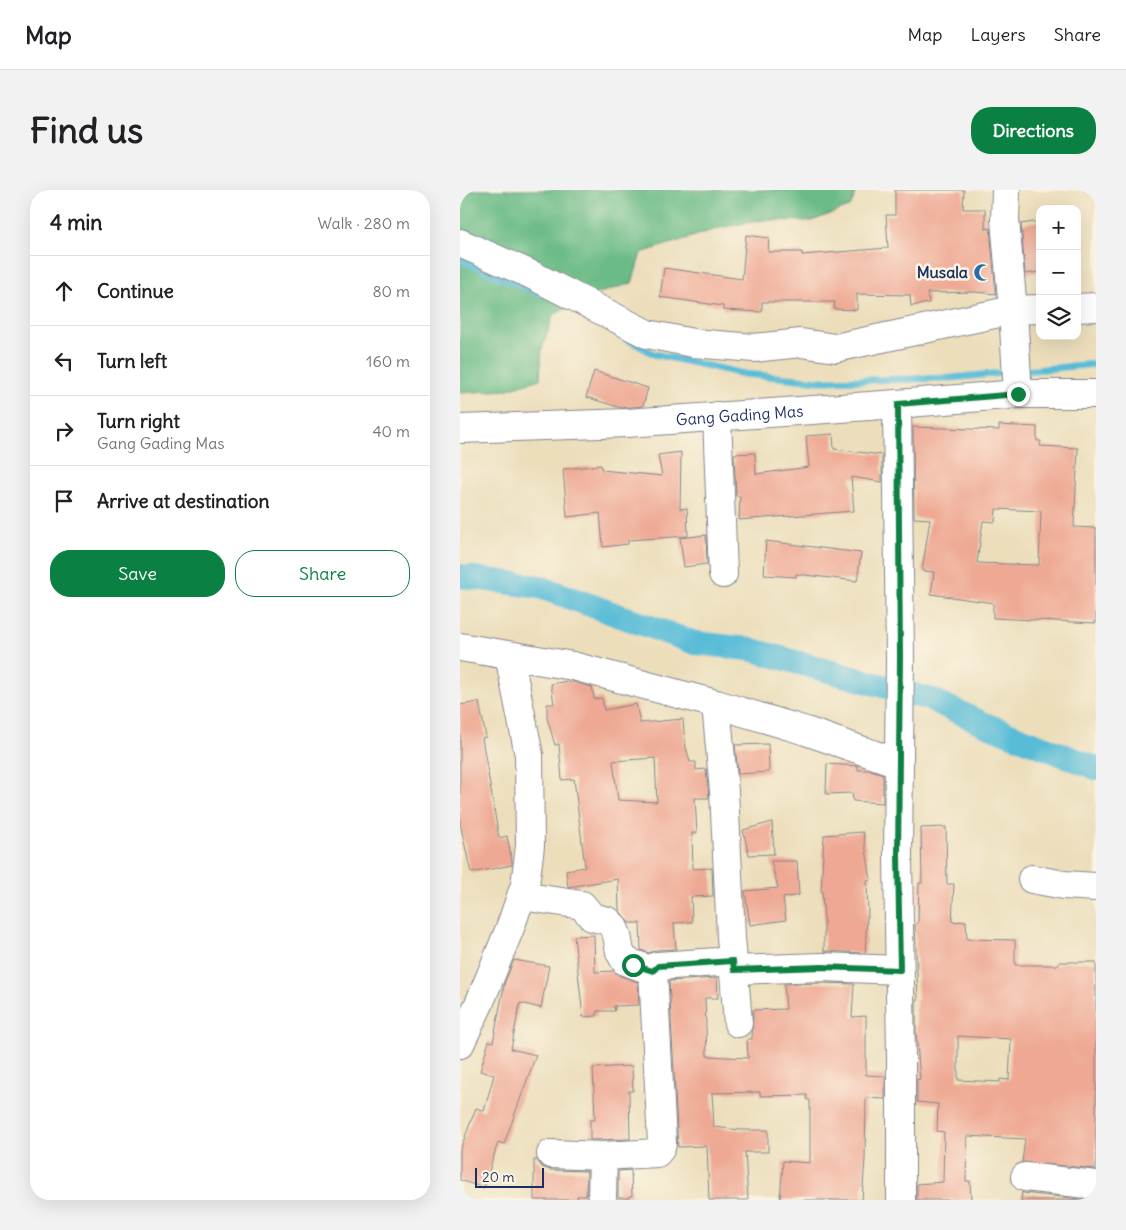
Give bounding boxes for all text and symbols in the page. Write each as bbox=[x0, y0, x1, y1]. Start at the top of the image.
text: Map bbox=[25, 20, 72, 50]
text: Map bbox=[907, 23, 942, 46]
text: Layers bbox=[970, 23, 1026, 46]
text: Share bbox=[1054, 23, 1101, 46]
button: Directions bbox=[971, 107, 1096, 154]
text: Find us bbox=[30, 108, 143, 152]
map controls bbox=[1036, 205, 1081, 340]
button: + bbox=[1036, 205, 1081, 250]
text: 4 min bbox=[50, 209, 102, 236]
text: Walk · 280 m bbox=[318, 213, 410, 233]
button: − bbox=[1036, 250, 1081, 295]
place label: Musala bbox=[917, 262, 968, 282]
mosque icon: Musala bbox=[972, 262, 992, 282]
icon: ahead bbox=[50, 277, 78, 305]
text: Continue bbox=[97, 279, 174, 303]
text: 80 m bbox=[372, 281, 410, 301]
button: layers bbox=[1036, 295, 1081, 340]
icon: left bbox=[50, 347, 78, 375]
text: Turn left bbox=[97, 349, 167, 373]
text: 160 m bbox=[366, 351, 410, 371]
route end bbox=[1007, 383, 1030, 406]
street label: Gang Gading Mas bbox=[675, 401, 804, 430]
text: Turn right bbox=[97, 409, 180, 433]
icon: right bbox=[50, 417, 78, 445]
text: 40 m bbox=[372, 421, 410, 441]
text: Gang Gading Mas bbox=[97, 433, 225, 453]
icon: arrive bbox=[50, 487, 78, 515]
text: Arrive at destination bbox=[97, 489, 270, 513]
button: Save bbox=[50, 550, 225, 597]
button: Share bbox=[235, 550, 410, 597]
route start bbox=[622, 954, 645, 977]
scale bar bbox=[475, 1165, 544, 1188]
text: 20 m bbox=[482, 1168, 515, 1186]

